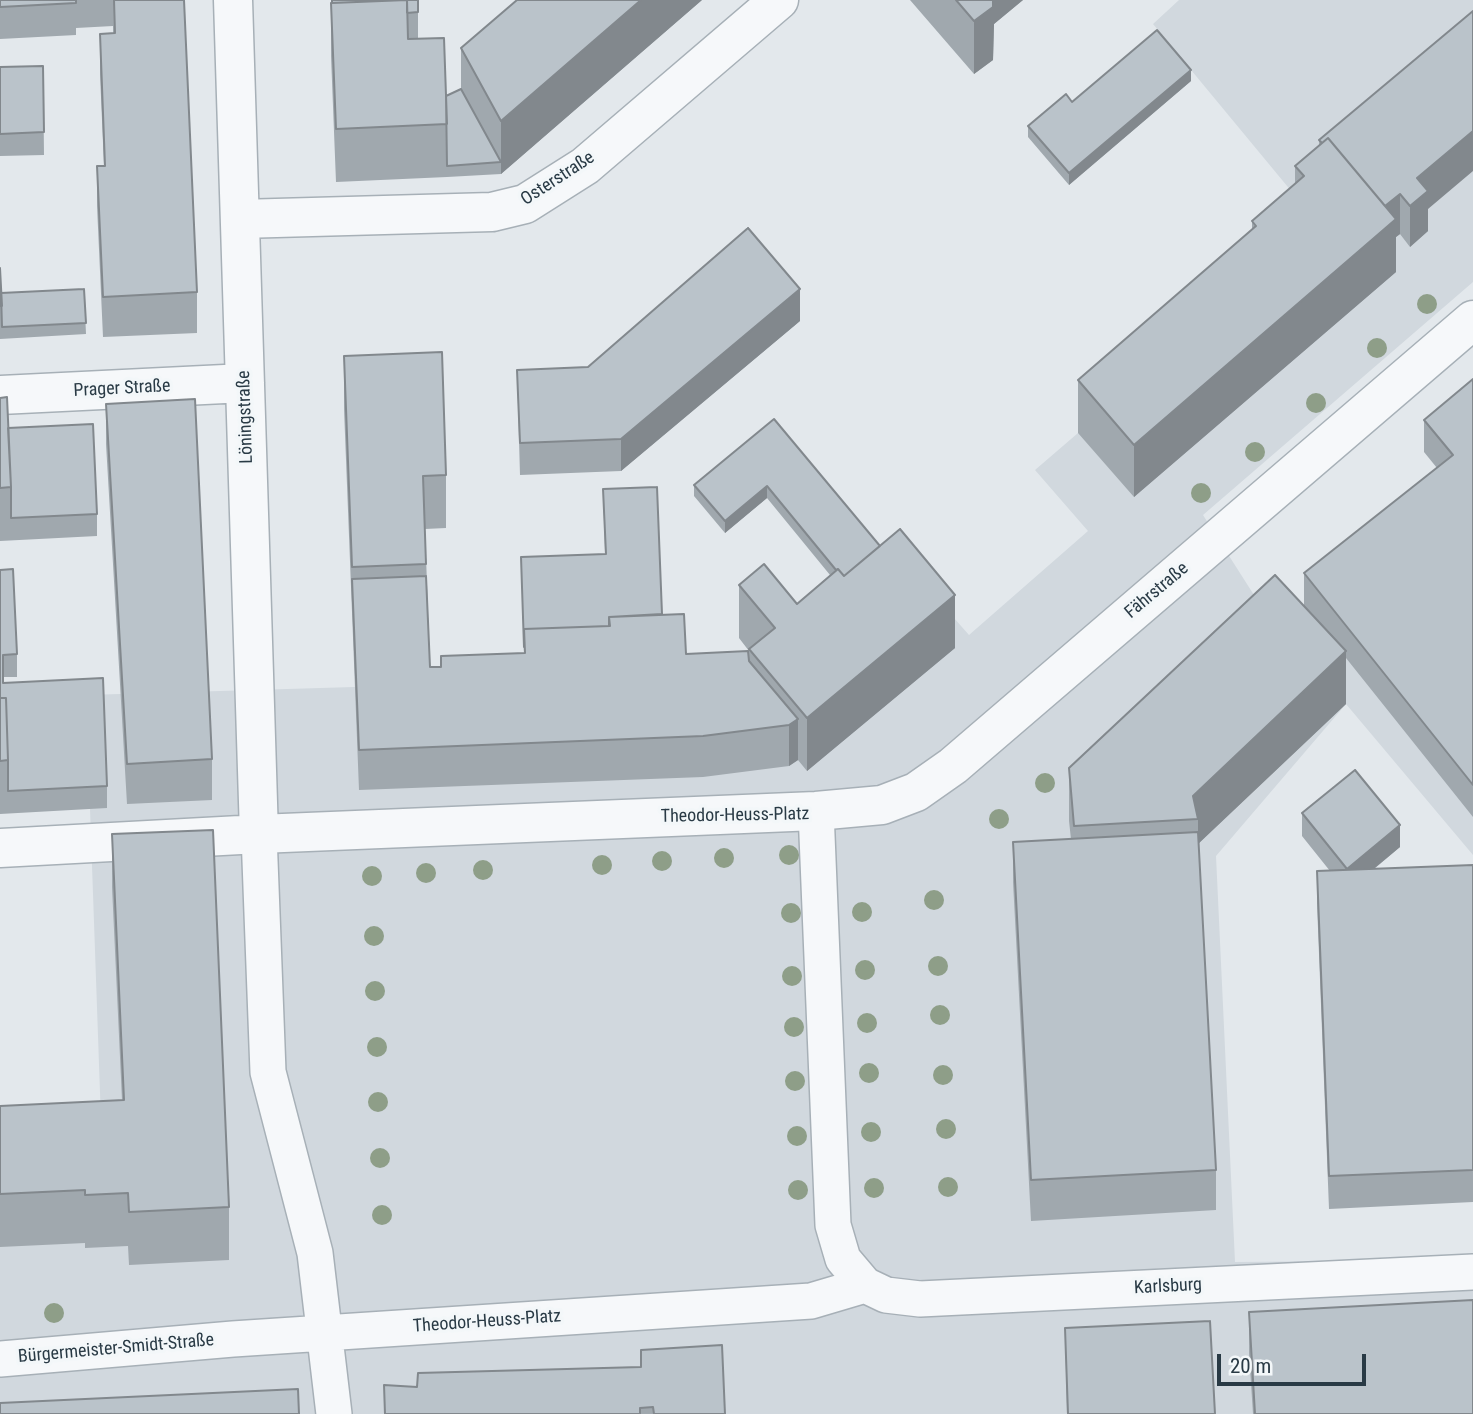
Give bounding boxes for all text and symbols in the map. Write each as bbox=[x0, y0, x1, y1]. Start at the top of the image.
street label: Osterstraße bbox=[517, 147, 599, 211]
street label: Löningstraße bbox=[234, 370, 258, 464]
street label: Prager Straße bbox=[73, 376, 171, 402]
street label: Fährstraße bbox=[1121, 558, 1193, 624]
street label: Theodor-Heuss-Platz bbox=[661, 804, 809, 828]
street label: Karlsburg bbox=[1133, 1274, 1203, 1300]
street label: Theodor-Heuss-Platz bbox=[412, 1306, 562, 1338]
street label: Bürgermeister-Smidt-Straße bbox=[17, 1330, 215, 1368]
scale bar bbox=[1221, 1340, 1370, 1384]
text: 20 m bbox=[1230, 1354, 1271, 1378]

